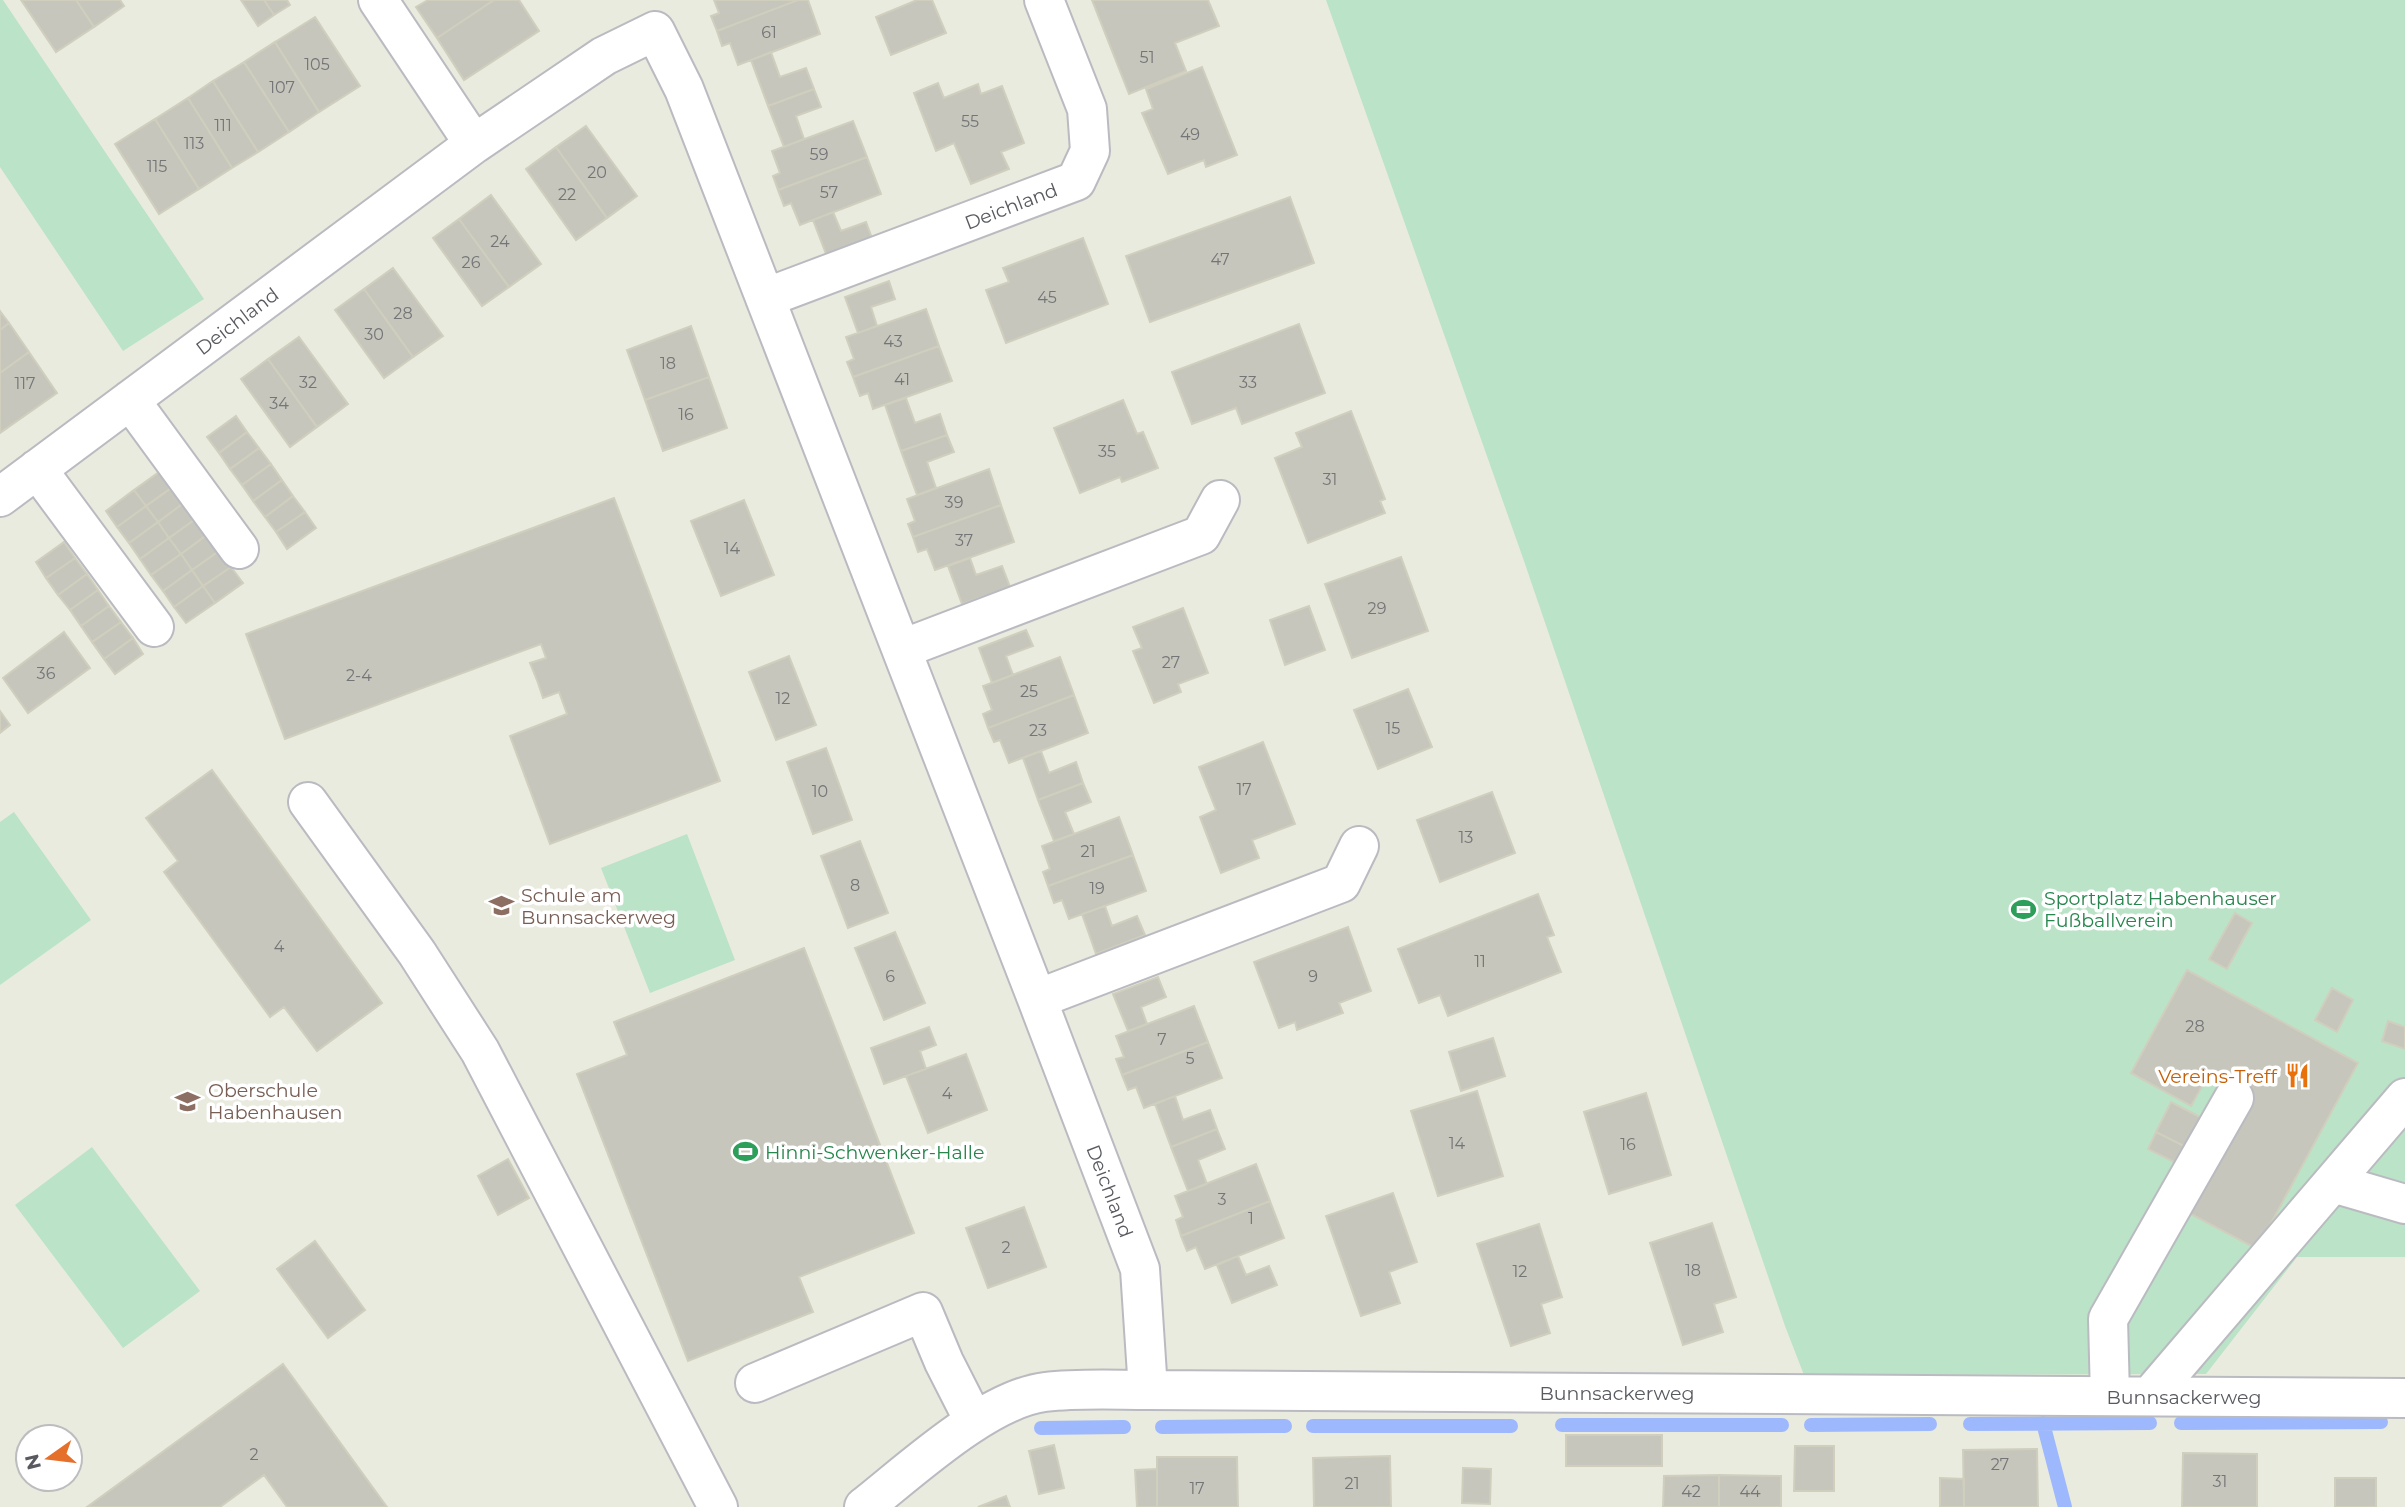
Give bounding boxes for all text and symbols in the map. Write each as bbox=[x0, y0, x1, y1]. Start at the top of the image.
house number: 61 bbox=[761, 23, 777, 42]
house number: 51 bbox=[1140, 48, 1154, 67]
house number: 105 bbox=[304, 55, 330, 74]
house number: 107 bbox=[269, 78, 295, 97]
house number: 55 bbox=[961, 112, 979, 131]
house number: 111 bbox=[214, 116, 232, 135]
house number: 49 bbox=[1180, 125, 1200, 144]
house number: 113 bbox=[184, 134, 204, 153]
house number: 59 bbox=[810, 145, 828, 164]
house number: 115 bbox=[147, 157, 167, 176]
house number: 20 bbox=[587, 163, 607, 182]
street label: Deichland bbox=[961, 178, 1061, 235]
house number: 57 bbox=[820, 183, 838, 202]
house number: 22 bbox=[558, 185, 576, 204]
house number: 24 bbox=[490, 232, 510, 251]
house number: 47 bbox=[1210, 250, 1230, 269]
house number: 26 bbox=[462, 253, 481, 272]
street label: Deichland bbox=[191, 283, 283, 360]
house number: 45 bbox=[1037, 288, 1057, 307]
house number: 28 bbox=[393, 304, 413, 323]
house number: 30 bbox=[364, 325, 384, 344]
house number: 43 bbox=[883, 332, 903, 351]
house number: 18 bbox=[660, 354, 676, 373]
house number: 41 bbox=[894, 370, 910, 389]
house number: 32 bbox=[299, 373, 317, 392]
house number: 33 bbox=[1239, 373, 1257, 392]
house number: 117 bbox=[15, 374, 35, 393]
house number: 34 bbox=[269, 394, 289, 413]
house number: 16 bbox=[678, 405, 694, 424]
house number: 35 bbox=[1098, 442, 1116, 461]
house number: 31 bbox=[1323, 470, 1337, 489]
house number: 39 bbox=[945, 493, 963, 512]
house number: 37 bbox=[955, 531, 973, 550]
house number: 14 bbox=[724, 539, 741, 558]
house number: 29 bbox=[1368, 599, 1386, 618]
house number: 27 bbox=[1162, 653, 1180, 672]
house number: 36 bbox=[37, 664, 56, 683]
house number: 2-4 bbox=[346, 666, 372, 685]
house number: 25 bbox=[1020, 682, 1038, 701]
house number: 12 bbox=[776, 689, 790, 708]
house number: 15 bbox=[1386, 719, 1400, 738]
house number: 23 bbox=[1029, 721, 1047, 740]
house number: 17 bbox=[1236, 780, 1252, 799]
house number: 10 bbox=[812, 782, 828, 801]
house number: 13 bbox=[1459, 828, 1473, 847]
house number: 21 bbox=[1081, 842, 1095, 861]
house number: 8 bbox=[850, 876, 860, 895]
house number: 19 bbox=[1089, 879, 1105, 898]
place label: Schule am Bunnsackerweg bbox=[521, 884, 676, 929]
place label: Sportplatz Habenhauser Fußballverein bbox=[2044, 887, 2277, 932]
school or university icon: Schule am Bunnsackerweg bbox=[487, 892, 515, 920]
sports icon: Sportplatz Habenhauser Fußballverein bbox=[2010, 895, 2038, 923]
house number: 4 bbox=[274, 937, 285, 956]
house number: 11 bbox=[1474, 952, 1486, 971]
house number: 6 bbox=[885, 967, 895, 986]
house number: 9 bbox=[1308, 967, 1318, 986]
house number: 28 bbox=[2185, 1017, 2205, 1036]
house number: 7 bbox=[1157, 1030, 1167, 1049]
house number: 5 bbox=[1185, 1049, 1195, 1068]
restaurant icon: Vereins-Treff bbox=[2283, 1062, 2311, 1090]
place label: Vereins-Treff bbox=[2158, 1065, 2279, 1088]
place label: Oberschule Habenhausen bbox=[208, 1079, 342, 1124]
house number: 4 bbox=[942, 1084, 953, 1103]
school or university icon: Oberschule Habenhausen bbox=[174, 1087, 202, 1115]
house number: 14 bbox=[1449, 1134, 1466, 1153]
house number: 16 bbox=[1620, 1135, 1636, 1154]
sports icon: Hinni-Schwenker-Halle bbox=[731, 1138, 759, 1166]
place label: Hinni-Schwenker-Halle bbox=[765, 1141, 984, 1164]
street label: Deichland bbox=[1081, 1141, 1138, 1241]
house number: 3 bbox=[1217, 1190, 1227, 1209]
house number: 1 bbox=[1248, 1209, 1254, 1228]
house number: 2 bbox=[1001, 1238, 1011, 1257]
house number: 18 bbox=[1685, 1261, 1701, 1280]
house number: 12 bbox=[1513, 1262, 1527, 1281]
street label: Bunnsackerweg bbox=[1539, 1382, 1695, 1405]
street label: Bunnsackerweg bbox=[2106, 1386, 2262, 1409]
north arrow bbox=[14, 1423, 84, 1493]
house number: 2 bbox=[249, 1445, 259, 1464]
text: N bbox=[20, 1452, 46, 1472]
house number: 27 bbox=[1991, 1455, 2009, 1474]
house number: 31 bbox=[2213, 1472, 2227, 1491]
house number: 21 bbox=[1345, 1474, 1359, 1493]
house number: 17 bbox=[1189, 1479, 1205, 1498]
house number: 42 bbox=[1681, 1482, 1701, 1501]
house number: 44 bbox=[1739, 1482, 1761, 1501]

